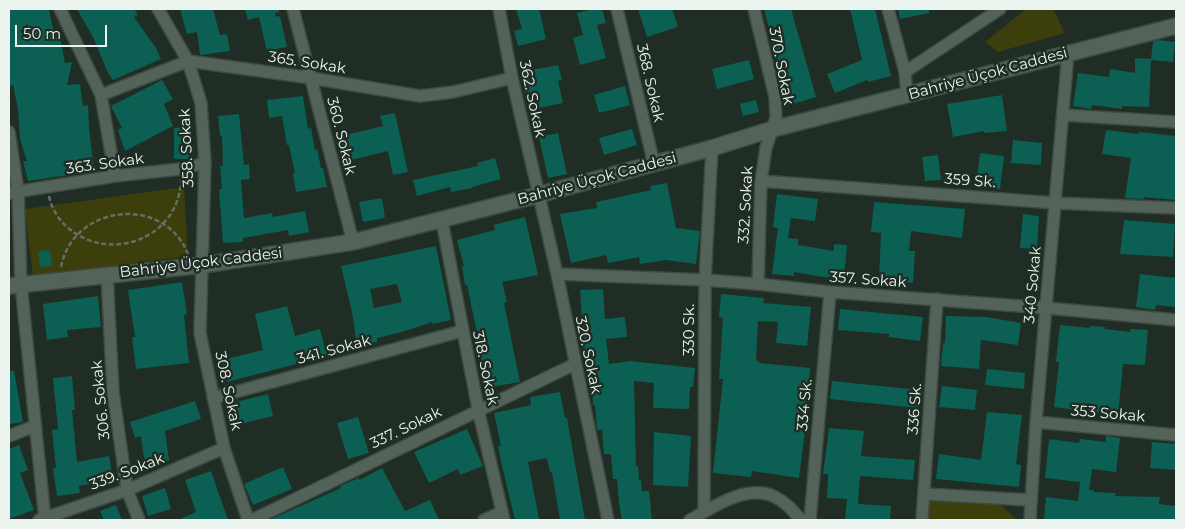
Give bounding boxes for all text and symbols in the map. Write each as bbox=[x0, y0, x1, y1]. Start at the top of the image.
scale bar bbox=[18, 15, 110, 47]
text: 50 m bbox=[23, 24, 61, 43]
street label: 370. Sokak bbox=[765, 26, 797, 106]
street label: 368. Sokak bbox=[632, 42, 668, 124]
street label: Bahriye Üçok Caddesi bbox=[907, 44, 1069, 104]
street label: 365. Sokak bbox=[267, 48, 347, 78]
street label: 362. Sokak bbox=[515, 59, 549, 139]
street label: 360. Sokak bbox=[323, 95, 359, 177]
street label: 358. Sokak bbox=[176, 108, 198, 188]
street label: Bahriye Üçok Caddesi bbox=[516, 149, 678, 209]
street label: 363. Sokak bbox=[65, 150, 145, 178]
street label: 332. Sokak bbox=[735, 166, 757, 244]
street label: 359 Sk. bbox=[944, 170, 996, 192]
street label: Bahriye Üçok Caddesi bbox=[119, 244, 283, 282]
street label: 340 Sokak bbox=[1021, 246, 1045, 324]
street label: 357. Sokak bbox=[829, 268, 907, 292]
street label: 330 Sk. bbox=[681, 304, 699, 356]
street label: 320. Sokak bbox=[571, 314, 605, 396]
street label: 318. Sokak bbox=[468, 329, 502, 407]
street label: 341. Sokak bbox=[295, 331, 373, 369]
street label: 308. Sokak bbox=[211, 350, 245, 432]
street label: 306. Sokak bbox=[88, 359, 114, 441]
street label: 334 Sk. bbox=[794, 378, 816, 432]
street label: 336 Sk. bbox=[904, 383, 926, 435]
street label: 353 Sokak bbox=[1070, 402, 1146, 426]
street label: 337. Sokak bbox=[367, 403, 445, 453]
street label: 339. Sokak bbox=[87, 450, 167, 494]

